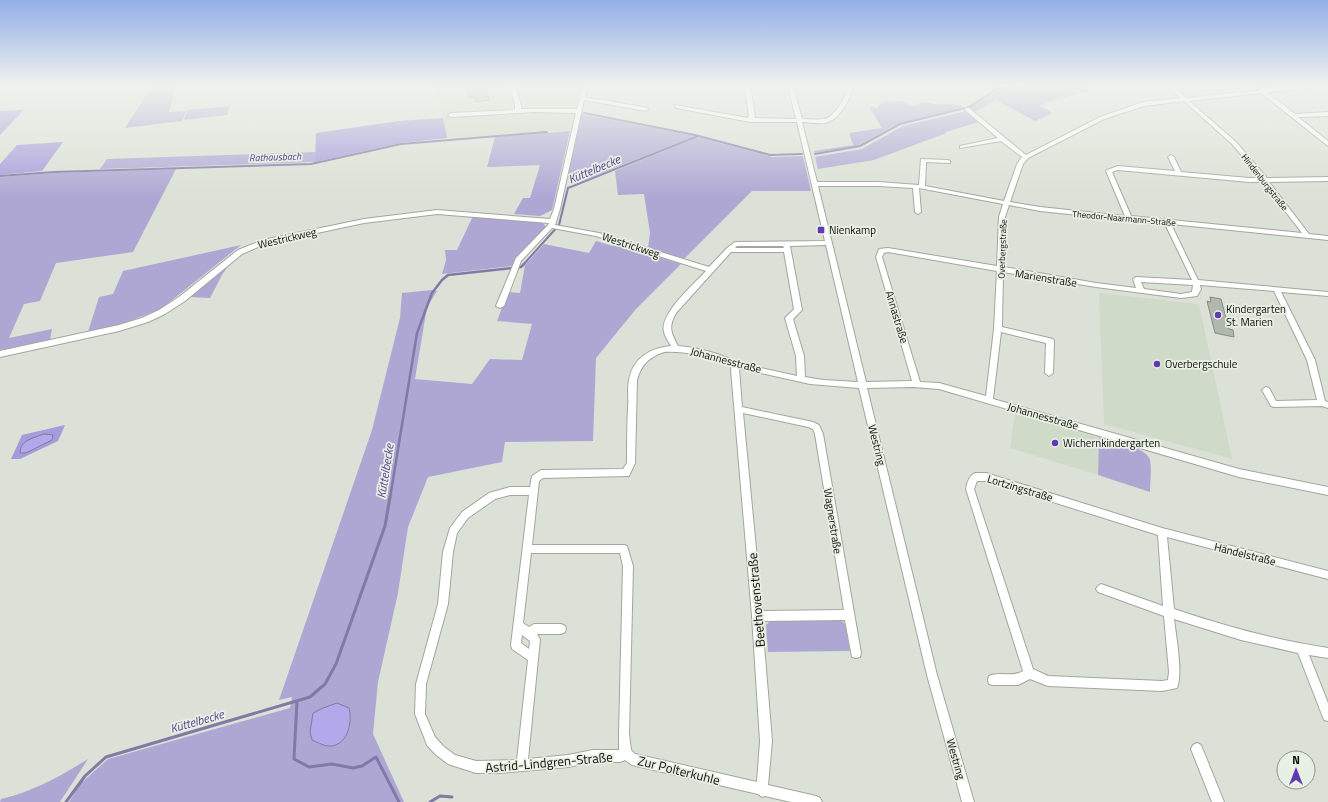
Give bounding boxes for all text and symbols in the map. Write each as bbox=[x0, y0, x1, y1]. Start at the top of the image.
water label: Rathausbach bbox=[249, 149, 302, 165]
water label: Küttelbecke bbox=[565, 149, 624, 188]
street label: Hindenburgstraße bbox=[1239, 151, 1292, 214]
street label: Theodor-Naarmann-Straße bbox=[1072, 207, 1177, 229]
street label: Overbergstraße bbox=[994, 219, 1010, 279]
place label: Nienkamp bbox=[829, 222, 876, 238]
street label: Westrickweg bbox=[256, 223, 318, 253]
marker: Nienkamp bbox=[816, 225, 826, 235]
street label: Westrickweg bbox=[600, 228, 662, 262]
street label: Marienstraße bbox=[1014, 265, 1079, 291]
street label: Annastraße bbox=[881, 289, 913, 346]
place label: Kindergarten St. Marien bbox=[1226, 301, 1286, 330]
marker: Kindergarten St. Marien bbox=[1213, 310, 1223, 320]
street label: Johannesstraße bbox=[689, 343, 764, 377]
place label: Overbergschule bbox=[1165, 356, 1238, 372]
marker: Overbergschule bbox=[1152, 359, 1162, 369]
street label: Johannesstraße bbox=[1006, 398, 1081, 434]
street label: Westring bbox=[864, 423, 890, 468]
place label: Wichernkindergarten bbox=[1063, 435, 1160, 451]
marker: Wichernkindergarten bbox=[1050, 438, 1060, 448]
water label: Küttelbecke bbox=[371, 441, 399, 500]
street label: Lortzingstraße bbox=[985, 470, 1055, 506]
street label: Wagnerstraße bbox=[820, 487, 846, 555]
street label: Händelstraße bbox=[1213, 539, 1278, 569]
street label: Beethovenstraße bbox=[742, 552, 770, 648]
water label: Küttelbecke bbox=[168, 704, 227, 738]
street label: Westring bbox=[943, 737, 970, 782]
street label: Astrid-Lindgren-Straße bbox=[485, 746, 613, 778]
street label: Zur Polterkuhle bbox=[636, 750, 722, 790]
north arrow bbox=[1276, 750, 1316, 790]
text: N bbox=[1292, 752, 1300, 768]

